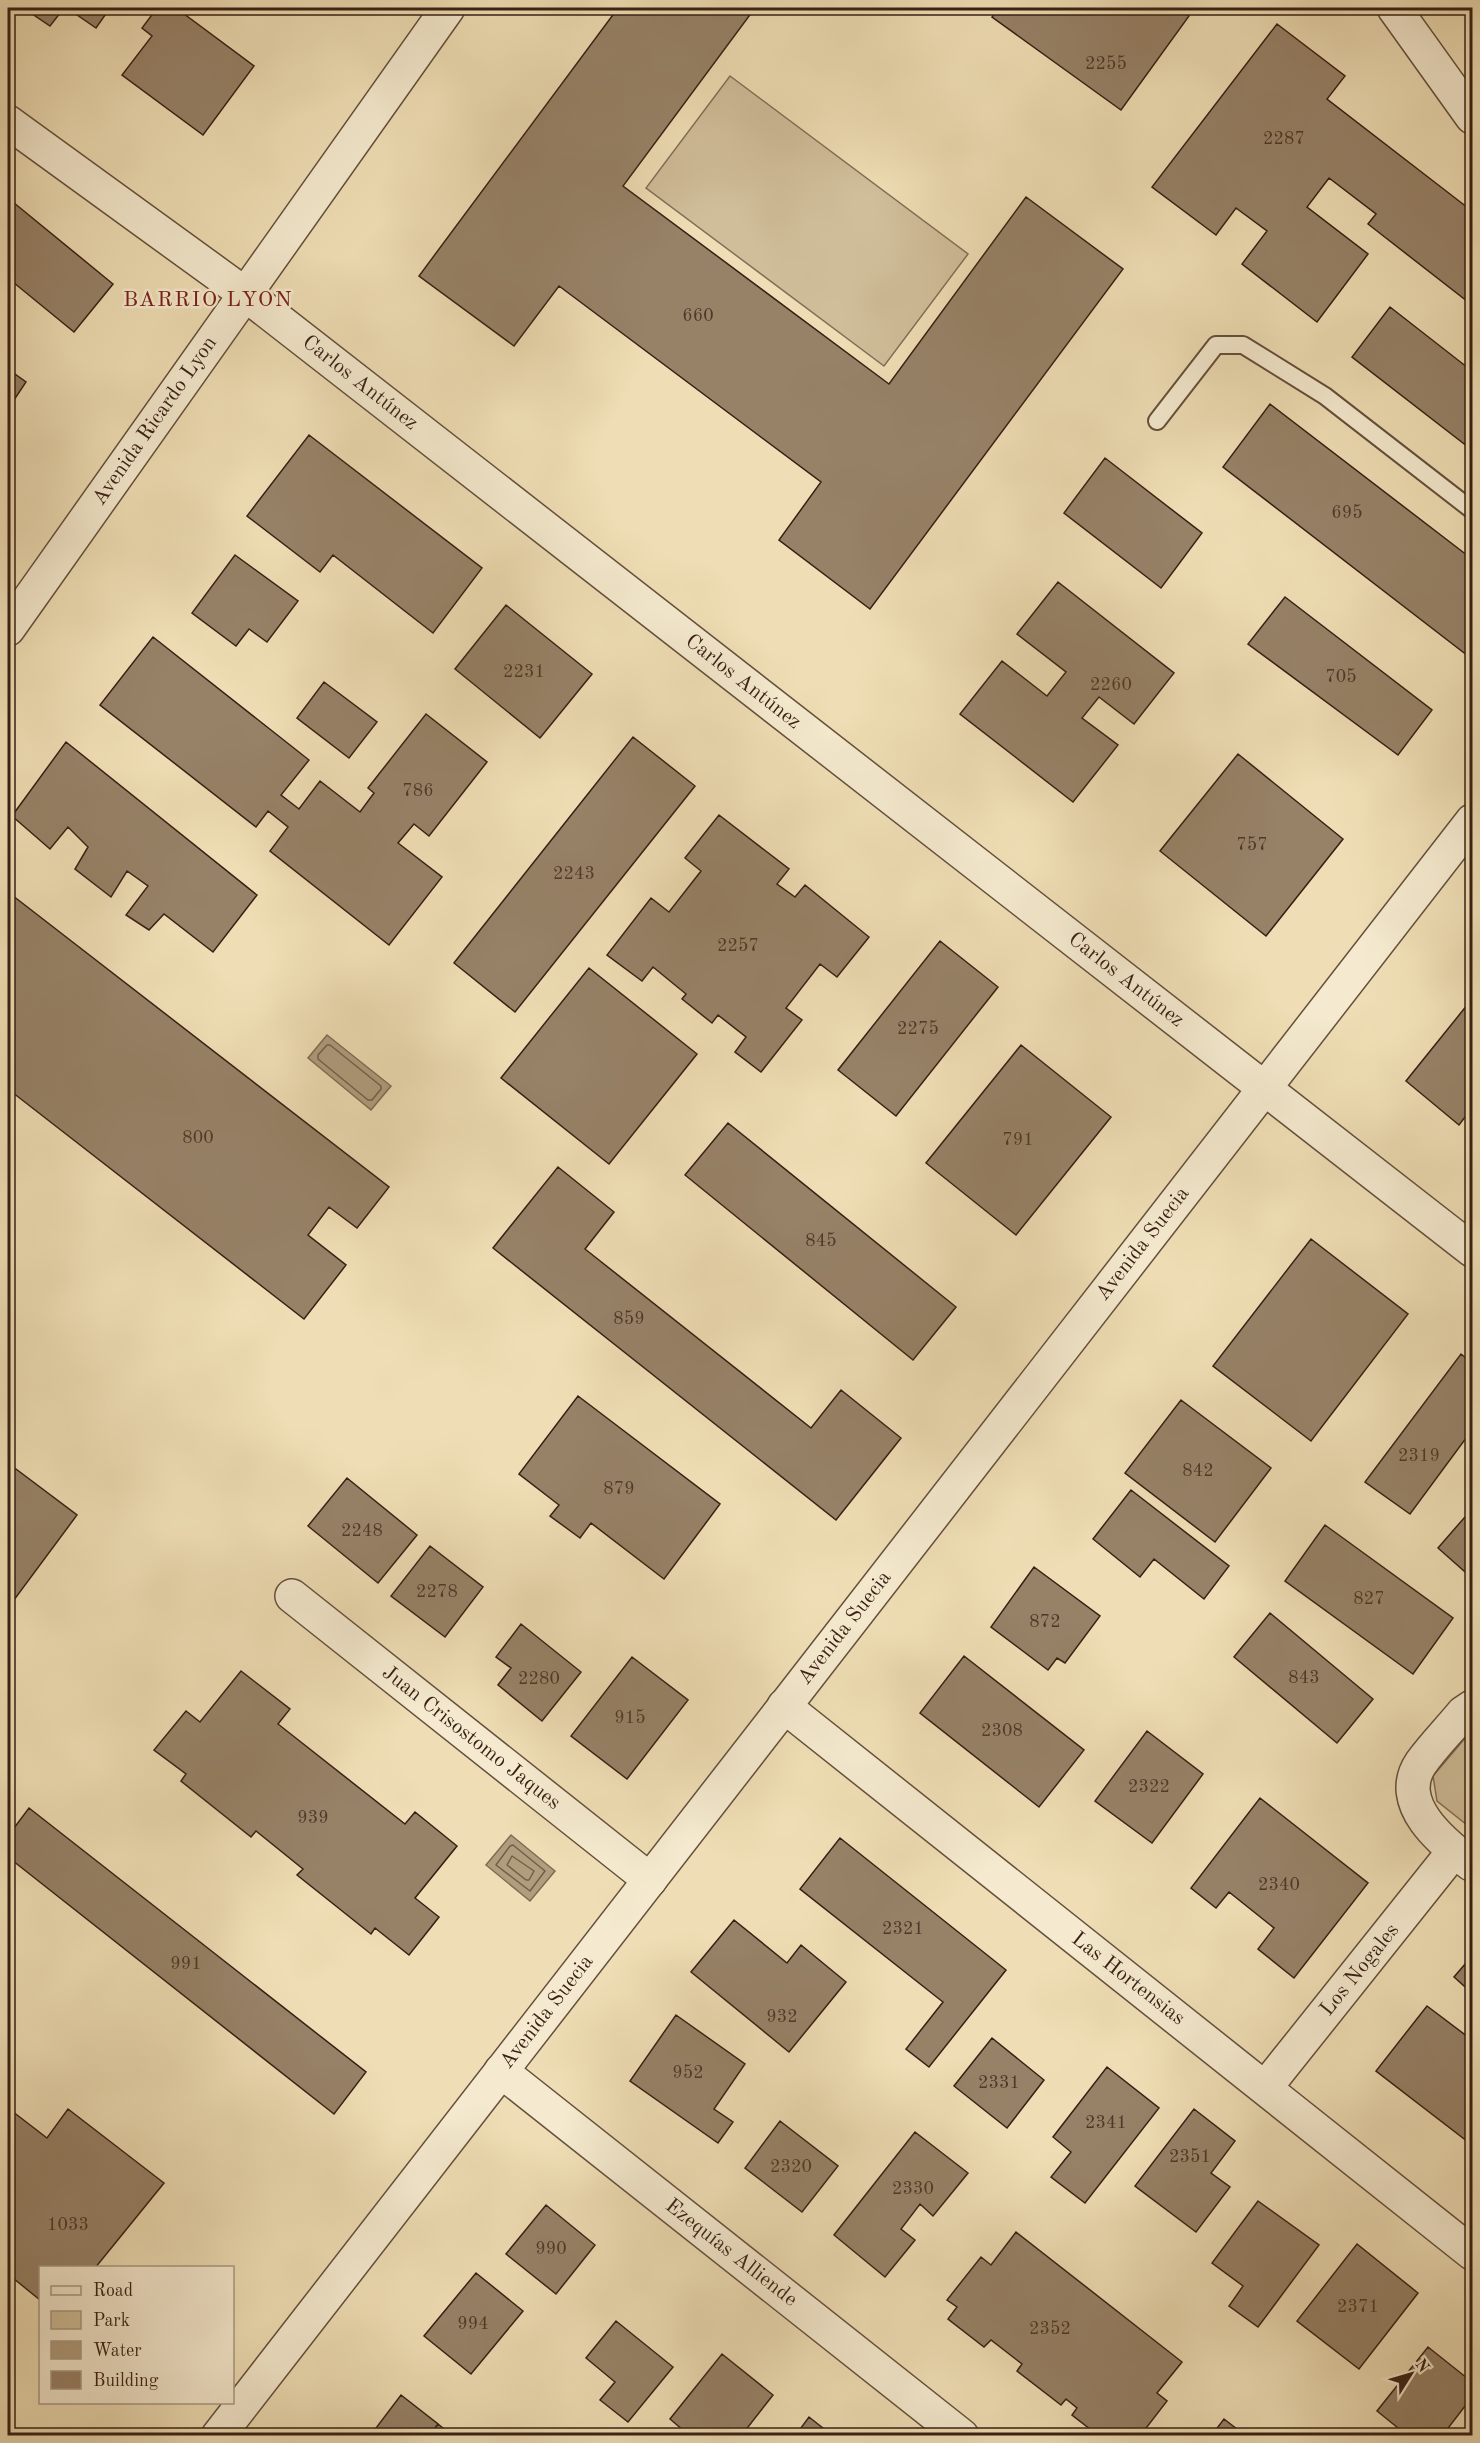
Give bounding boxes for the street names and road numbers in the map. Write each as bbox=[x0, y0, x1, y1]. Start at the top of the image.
street label: Carlos Antúnez bbox=[298, 332, 422, 434]
street label: Avenida Ricardo Lyon bbox=[89, 333, 221, 509]
street label: Carlos Antúnez bbox=[681, 631, 805, 733]
street label: Carlos Antúnez bbox=[1064, 929, 1188, 1031]
street label: Avenida Suecia bbox=[1092, 1183, 1194, 1305]
street label: Avenida Suecia bbox=[794, 1567, 896, 1689]
street label: Juan Crisostomo Jaques bbox=[378, 1662, 564, 1814]
street label: Los Nogales bbox=[1317, 1920, 1403, 2020]
street label: Las Hortensias bbox=[1067, 1928, 1189, 2030]
street label: Avenida Suecia bbox=[496, 1951, 598, 2073]
street label: Ezequías Alliende bbox=[661, 2195, 801, 2311]

